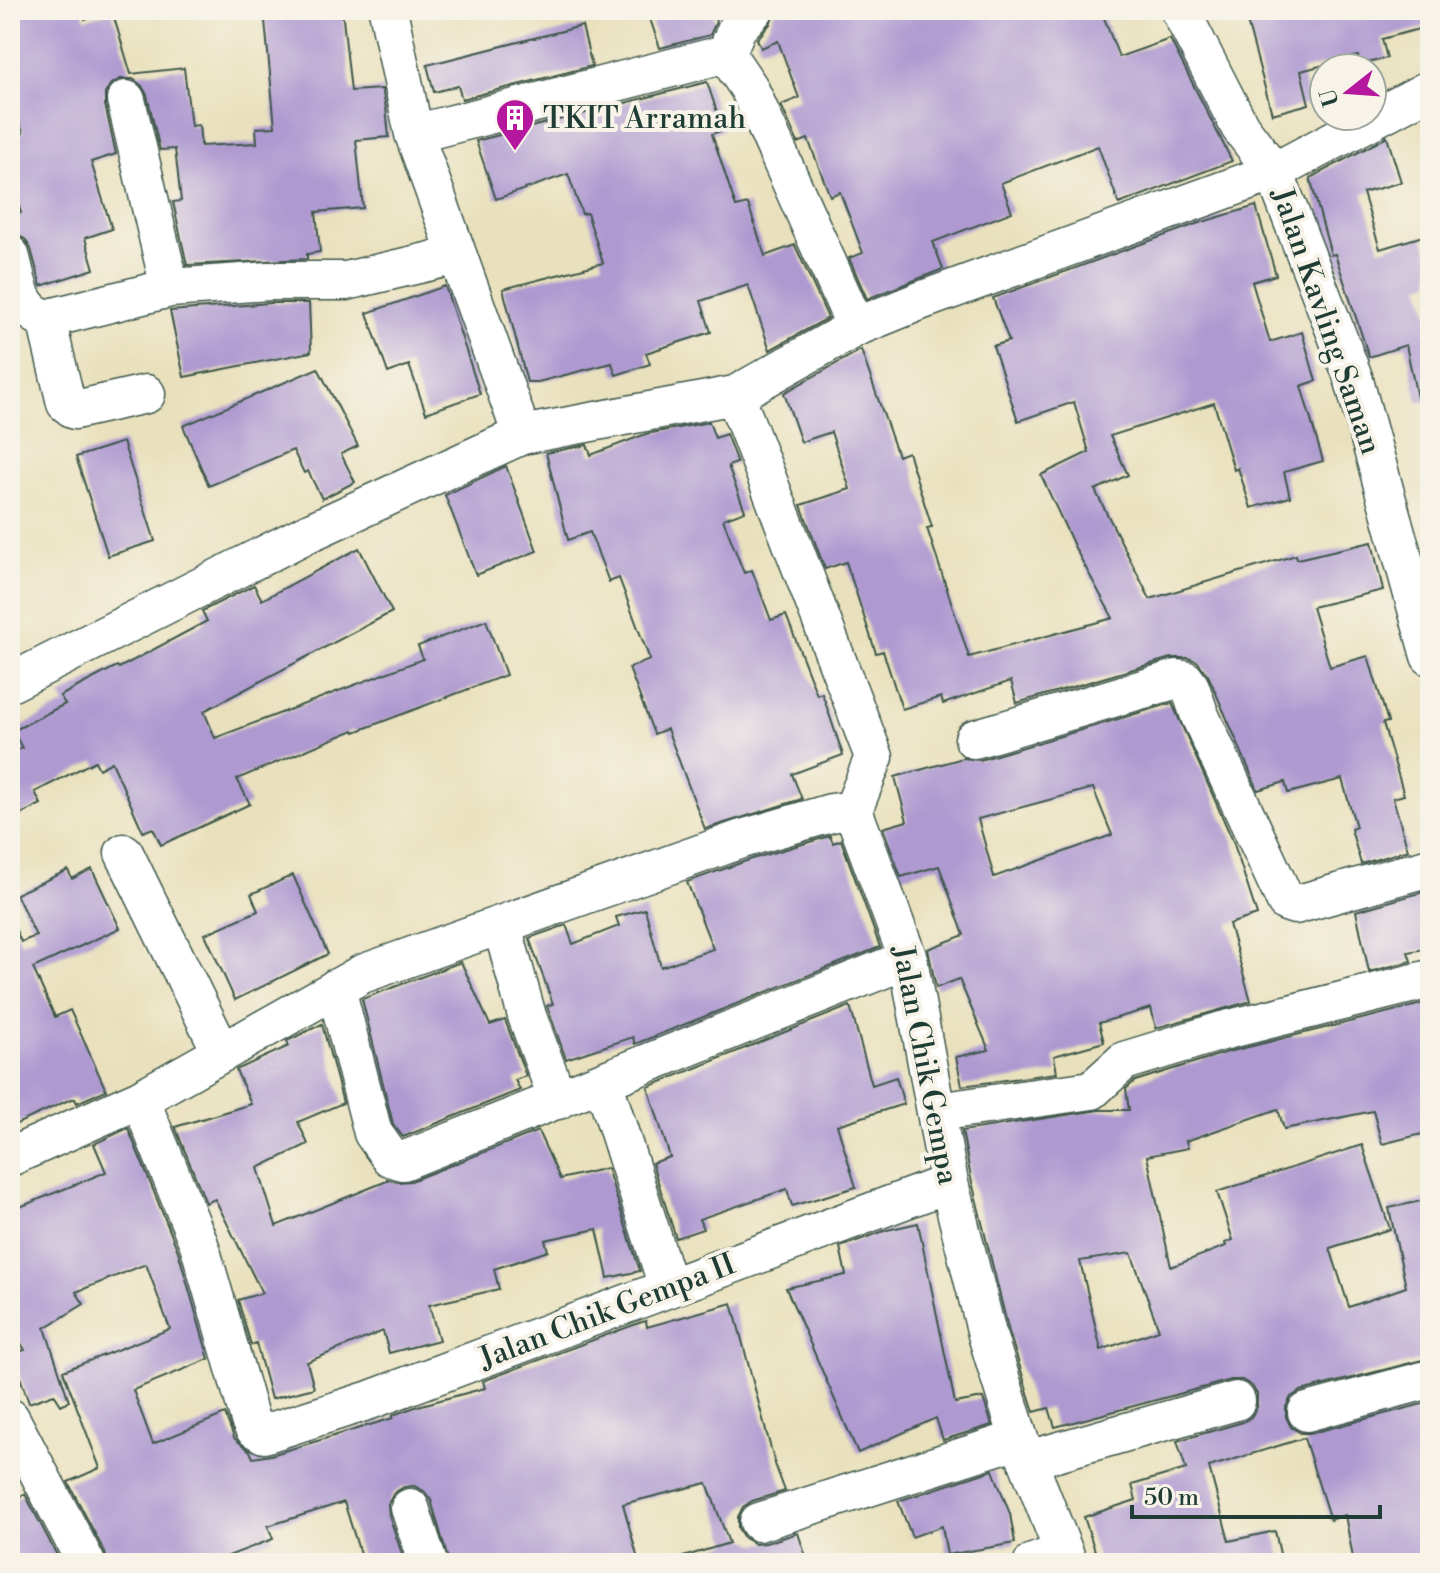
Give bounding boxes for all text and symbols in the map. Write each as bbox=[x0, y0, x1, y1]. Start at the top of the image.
north arrow bbox=[1308, 52, 1388, 132]
text: U bbox=[1315, 85, 1346, 109]
building icon: TKIT Arramah bbox=[494, 97, 536, 152]
place label: TKIT Arramah bbox=[543, 100, 746, 138]
street label: Jalan Kavling Saman bbox=[1262, 182, 1389, 460]
street label: Jalan Chik Gempa bbox=[883, 942, 967, 1188]
street label: Jalan Chik Gempa II bbox=[473, 1245, 741, 1379]
scale bar bbox=[1132, 1469, 1380, 1519]
text: 50 m bbox=[1144, 1483, 1199, 1513]

